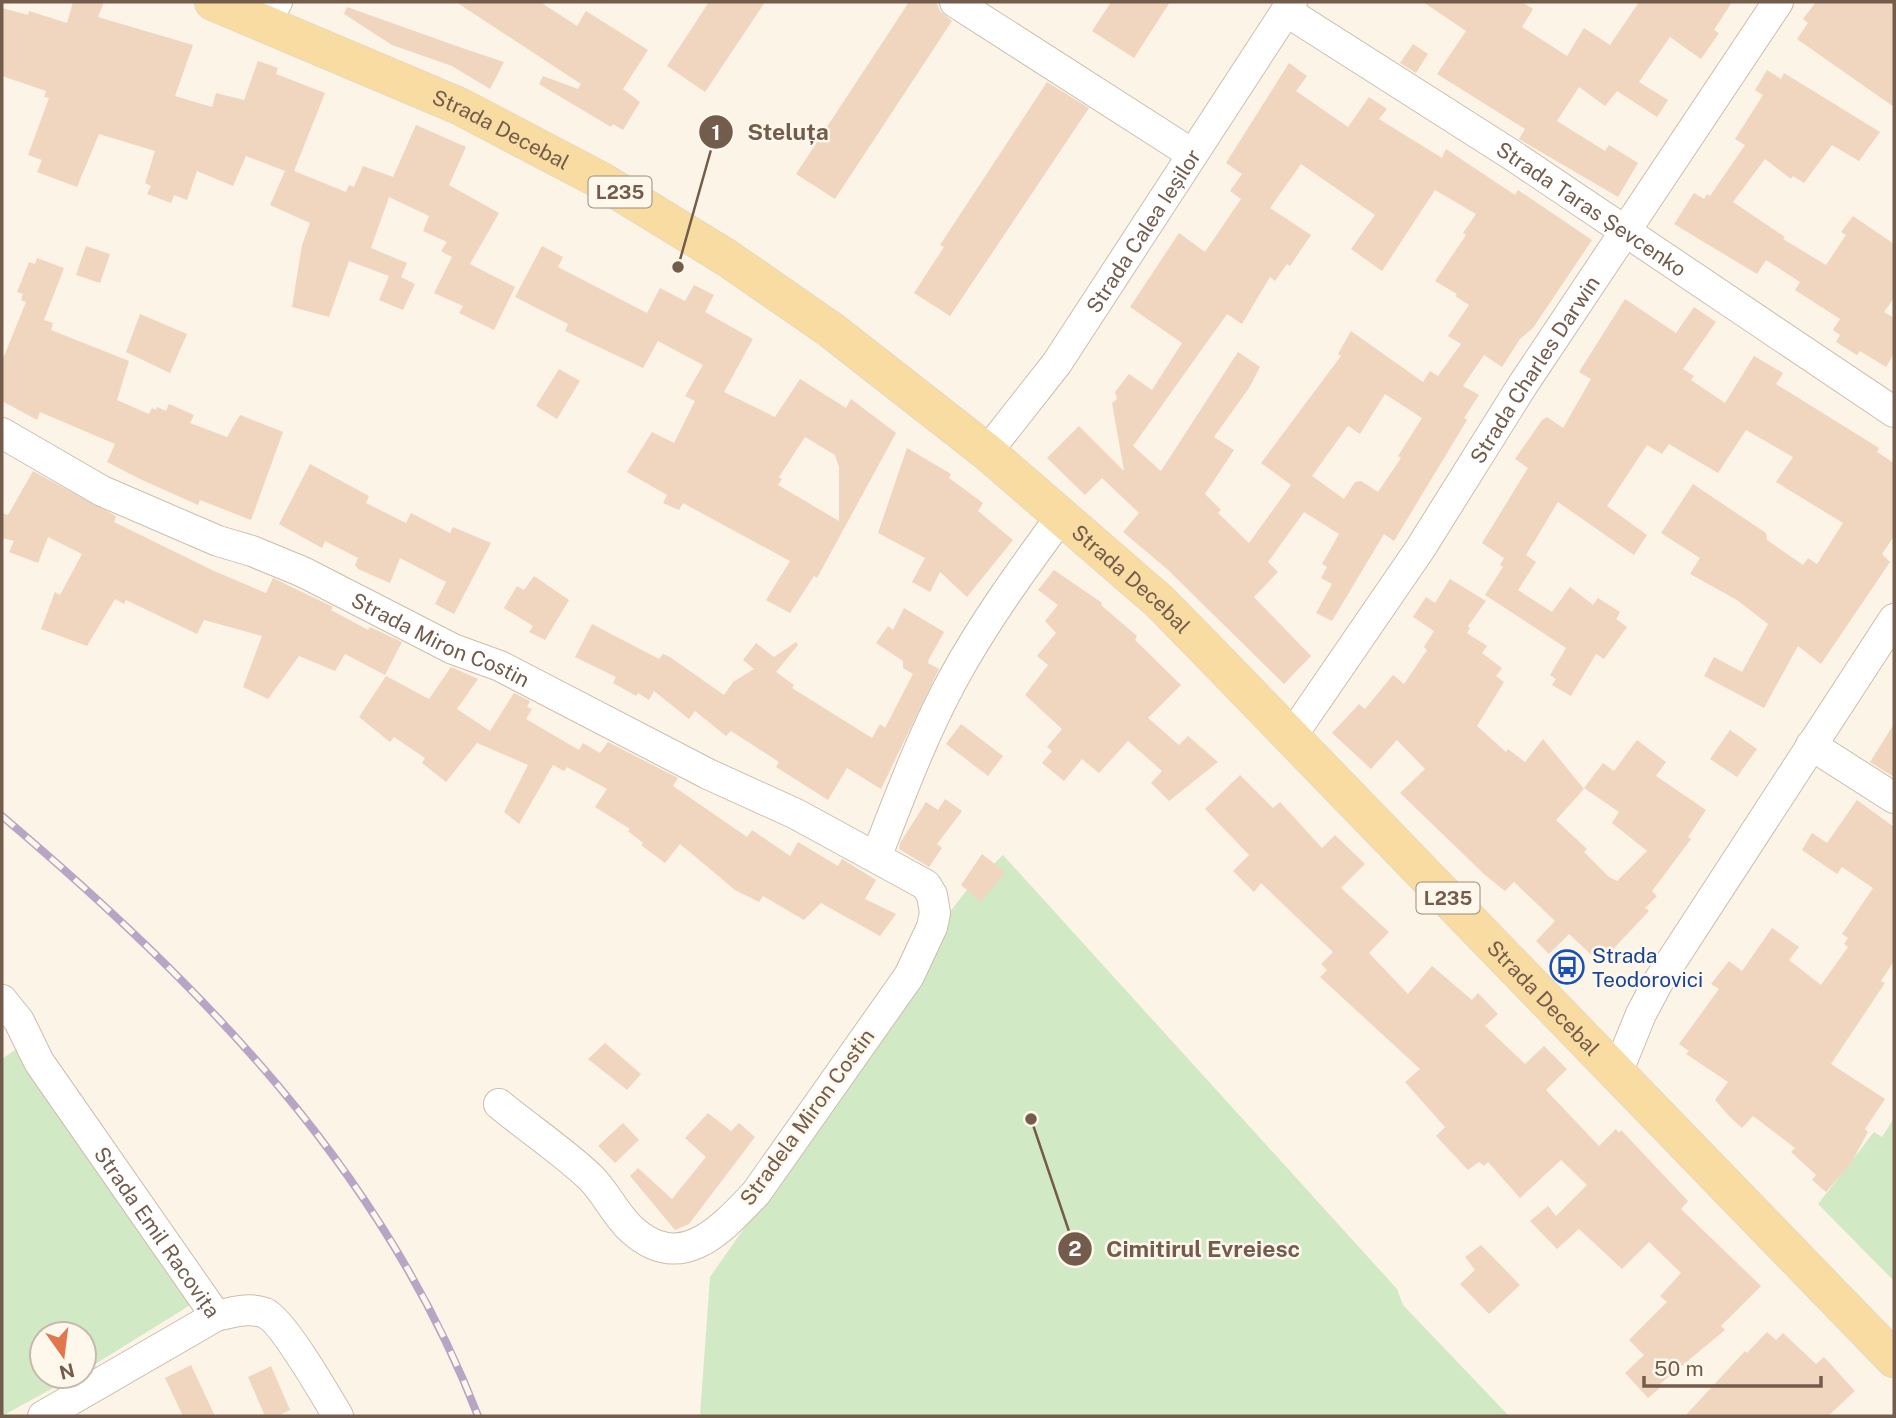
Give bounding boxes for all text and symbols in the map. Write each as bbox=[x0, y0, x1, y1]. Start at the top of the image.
street label: Strada Decebal bbox=[429, 84, 574, 174]
callout: Steluța bbox=[698, 110, 843, 154]
text: Steluța bbox=[747, 118, 829, 145]
text: 1 bbox=[712, 120, 721, 145]
street label: Strada Taras Șevcenko bbox=[1492, 136, 1691, 281]
street label: Strada Calea Ieșilor bbox=[1081, 144, 1205, 317]
road number: L235 bbox=[588, 176, 652, 208]
street label: Strada Charles Darwin bbox=[1464, 271, 1605, 468]
street label: Strada Decebal bbox=[1067, 519, 1196, 638]
street label: Strada Miron Costin bbox=[348, 587, 534, 692]
road number: L235 bbox=[1416, 882, 1480, 914]
street label: Strada Decebal bbox=[1482, 935, 1605, 1060]
place label: Strada Teodorovici bbox=[1592, 943, 1703, 992]
bus stop icon: Strada Teodorovici bbox=[1548, 948, 1586, 986]
street label: Stradela Miron Costin bbox=[735, 1024, 879, 1210]
street label: Strada Emil Racovița bbox=[89, 1142, 226, 1322]
callout: Cimitirul Evreiesc bbox=[1057, 1227, 1314, 1271]
text: Cimitirul Evreiesc bbox=[1106, 1235, 1300, 1262]
text: 2 bbox=[1068, 1236, 1082, 1261]
north arrow bbox=[28, 1320, 98, 1390]
scale bar bbox=[1644, 1344, 1821, 1388]
text: 50 m bbox=[1654, 1356, 1704, 1381]
text: N bbox=[57, 1359, 77, 1384]

